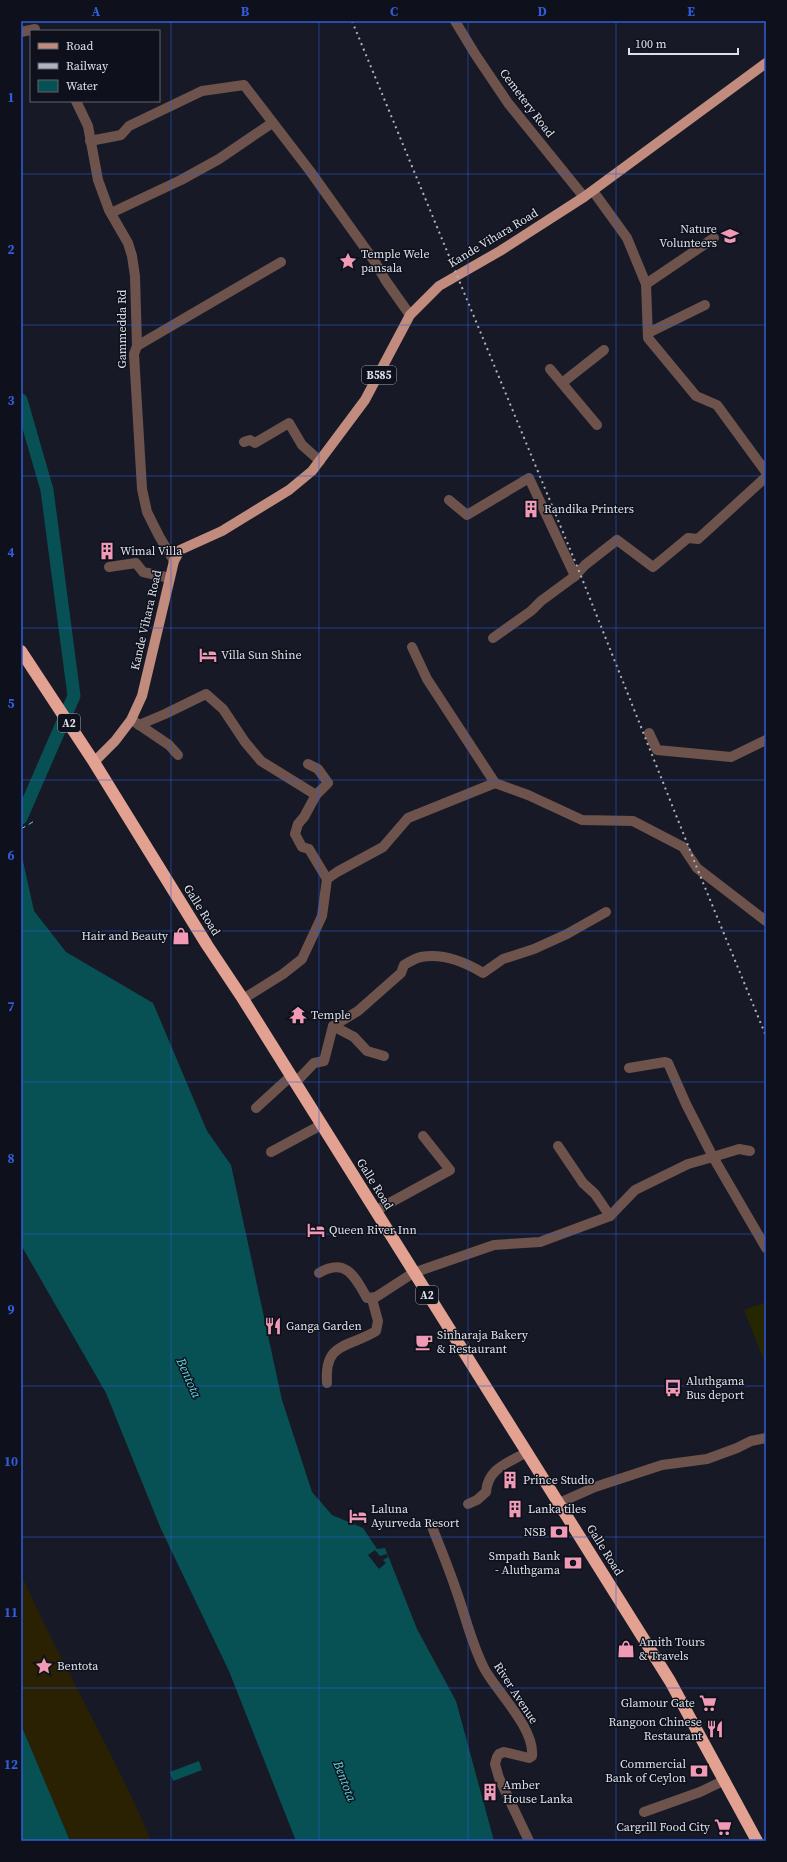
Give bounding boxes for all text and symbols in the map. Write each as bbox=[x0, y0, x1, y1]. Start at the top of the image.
text: A bbox=[92, 3, 101, 20]
text: B bbox=[241, 3, 250, 20]
text: C bbox=[390, 3, 398, 20]
text: D bbox=[537, 3, 547, 20]
text: E bbox=[687, 3, 695, 20]
legend bbox=[30, 30, 160, 102]
scale bar bbox=[629, 30, 738, 56]
text: 100 m bbox=[635, 36, 667, 52]
text: Road bbox=[66, 38, 93, 54]
text: Railway bbox=[66, 58, 109, 74]
street label: Cemetery Road bbox=[496, 65, 558, 141]
text: Water bbox=[66, 78, 98, 94]
text: 1 bbox=[7, 89, 15, 106]
street label: Kande Vihara Road bbox=[445, 205, 541, 271]
place label: Nature Volunteers bbox=[659, 221, 717, 251]
school or university icon: Nature Volunteers bbox=[720, 226, 740, 246]
text: 2 bbox=[7, 241, 15, 258]
place label: Temple Wele pansala bbox=[361, 246, 430, 276]
place icon: Temple Wele pansala bbox=[338, 251, 358, 271]
street label: Gammedda Rd bbox=[114, 289, 130, 368]
road number: B585 bbox=[362, 366, 396, 384]
text: 3 bbox=[7, 392, 15, 409]
building icon: Randika Printers bbox=[521, 499, 541, 519]
place label: Randika Printers bbox=[544, 501, 634, 517]
building icon: Wimal Villa bbox=[97, 541, 117, 561]
place label: Wimal Villa bbox=[120, 543, 183, 559]
text: 4 bbox=[7, 544, 15, 561]
street label: Kande Vihara Road bbox=[127, 568, 165, 672]
hotel icon: Villa Sun Shine bbox=[198, 645, 218, 665]
place label: Villa Sun Shine bbox=[221, 647, 302, 663]
text: 5 bbox=[7, 695, 15, 712]
road number: A2 bbox=[58, 714, 80, 732]
text: 6 bbox=[7, 847, 15, 864]
street label: Galle Road bbox=[180, 881, 224, 939]
shop icon: Hair and Beauty bbox=[171, 926, 191, 946]
place label: Hair and Beauty bbox=[82, 928, 169, 944]
text: 7 bbox=[7, 998, 15, 1015]
temple icon: Temple bbox=[288, 1005, 308, 1025]
place label: Temple bbox=[311, 1007, 351, 1023]
text: 8 bbox=[7, 1150, 15, 1167]
street label: Galle Road bbox=[353, 1155, 397, 1213]
hotel icon: Queen River Inn bbox=[306, 1220, 326, 1240]
place label: Queen River Inn bbox=[329, 1222, 417, 1238]
road number: A2 bbox=[416, 1286, 438, 1304]
text: 9 bbox=[7, 1301, 15, 1318]
restaurant icon: Ganga Garden bbox=[263, 1316, 283, 1336]
place label: Ganga Garden bbox=[286, 1318, 362, 1334]
place label: Sinharaja Bakery & Restaurant bbox=[437, 1327, 529, 1357]
cafe icon: Sinharaja Bakery & Restaurant bbox=[414, 1332, 434, 1352]
water label: Bentota bbox=[172, 1354, 205, 1401]
place label: Aluthgama Bus deport bbox=[686, 1373, 745, 1403]
bus stop icon: Aluthgama Bus deport bbox=[663, 1378, 683, 1398]
text: 10 bbox=[4, 1453, 18, 1470]
building icon: Prince Studio bbox=[500, 1470, 520, 1490]
place label: Prince Studio bbox=[523, 1472, 595, 1488]
building icon: Lanka tiles bbox=[505, 1499, 525, 1519]
place label: Laluna Ayurveda Resort bbox=[371, 1501, 459, 1531]
place label: Lanka tiles bbox=[528, 1501, 586, 1517]
hotel icon: Laluna Ayurveda Resort bbox=[348, 1506, 368, 1526]
street label: Galle Road bbox=[583, 1521, 627, 1579]
bank icon: NSB bbox=[549, 1522, 569, 1542]
place label: NSB bbox=[524, 1524, 546, 1540]
place label: Smpath Bank - Aluthgama bbox=[489, 1548, 561, 1578]
bank icon: Smpath Bank - Aluthgama bbox=[563, 1553, 583, 1573]
text: 11 bbox=[4, 1604, 18, 1621]
place label: Amith Tours & Travels bbox=[639, 1634, 705, 1664]
shop icon: Amith Tours & Travels bbox=[616, 1639, 636, 1659]
place icon: Bentota bbox=[34, 1656, 54, 1676]
place label: Bentota bbox=[57, 1658, 99, 1674]
street label: River Avenue bbox=[490, 1659, 542, 1727]
supermarket icon: Glamour Gate bbox=[698, 1693, 718, 1713]
place label: Glamour Gate bbox=[621, 1695, 695, 1711]
place label: Rangoon Chinese Restaurant bbox=[608, 1714, 702, 1744]
restaurant icon: Rangoon Chinese Restaurant bbox=[705, 1719, 725, 1739]
text: 12 bbox=[4, 1756, 18, 1773]
place label: Commercial Bank of Ceylon bbox=[605, 1756, 686, 1786]
water label: Bentota bbox=[329, 1757, 361, 1804]
bank icon: Commercial Bank of Ceylon bbox=[689, 1761, 709, 1781]
place label: Amber House Lanka bbox=[503, 1777, 574, 1807]
building icon: Amber House Lanka bbox=[480, 1782, 500, 1802]
supermarket icon: Cargrill Food City bbox=[713, 1817, 733, 1837]
place label: Cargrill Food City bbox=[616, 1819, 711, 1835]

